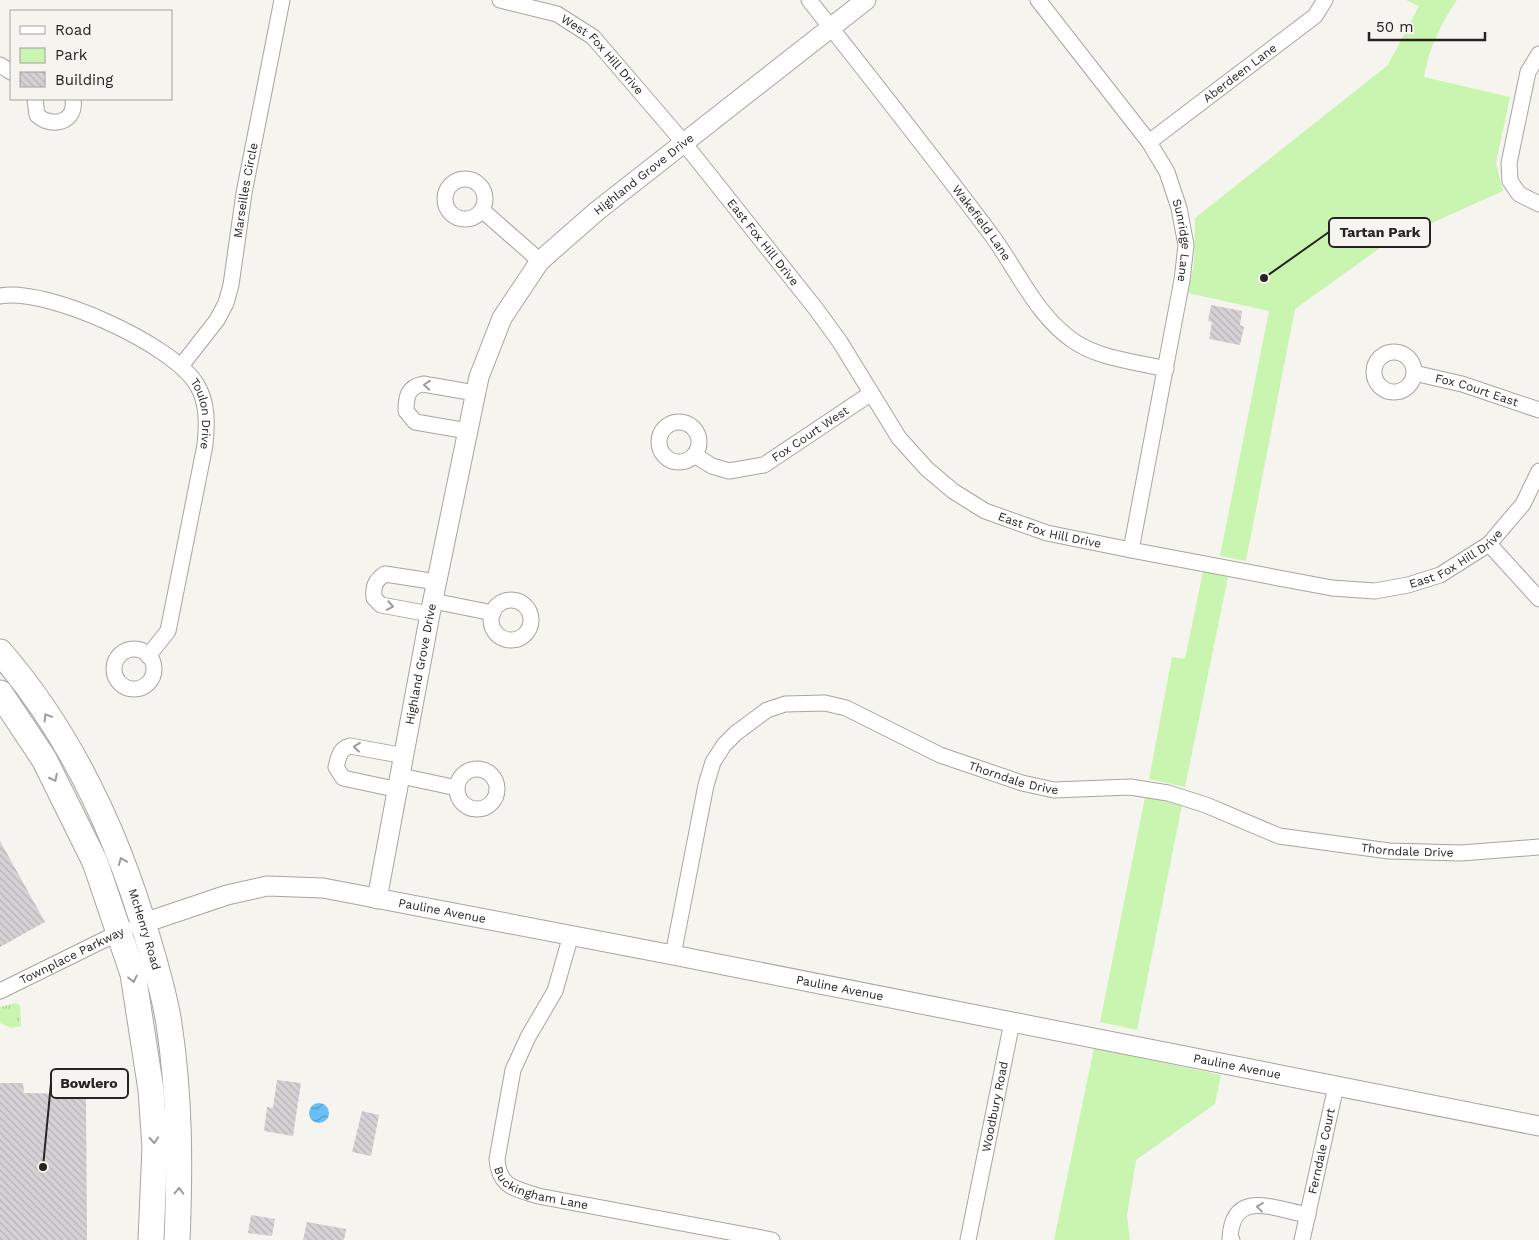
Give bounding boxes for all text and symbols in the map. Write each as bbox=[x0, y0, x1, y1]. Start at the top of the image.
legend bbox=[10, 10, 172, 100]
scale bar bbox=[1369, 10, 1485, 42]
street label: West Fox Hill Drive bbox=[558, 11, 646, 98]
text: 50 m bbox=[1376, 18, 1413, 36]
text: Road bbox=[55, 21, 92, 39]
street label: Aberdeen Lane bbox=[1200, 41, 1279, 105]
text: Park bbox=[55, 46, 88, 64]
text: Building bbox=[55, 71, 113, 89]
street label: Highland Grove Drive bbox=[591, 131, 697, 218]
street label: Marseilles Circle bbox=[231, 142, 261, 239]
street label: Wakefield Lane bbox=[949, 182, 1014, 263]
street label: East Fox Hill Drive bbox=[724, 196, 802, 288]
street label: Sunridge Lane bbox=[1169, 197, 1193, 283]
callout: Tartan Park bbox=[1329, 218, 1430, 247]
text: Tartan Park bbox=[1339, 224, 1421, 240]
street label: Fox Court East bbox=[1434, 371, 1520, 409]
street label: Toulon Drive bbox=[188, 375, 213, 451]
one-way arrow bbox=[423, 380, 431, 391]
street label: Fox Court West bbox=[769, 403, 851, 465]
street label: East Fox Hill Drive bbox=[996, 509, 1103, 551]
street label: East Fox Hill Drive bbox=[1408, 527, 1505, 591]
one-way arrow bbox=[386, 601, 395, 611]
street label: Highland Grove Drive bbox=[403, 602, 439, 726]
one-way arrow bbox=[44, 713, 54, 722]
one-way arrow bbox=[353, 742, 361, 753]
street label: Thorndale Drive bbox=[967, 758, 1059, 797]
one-way arrow bbox=[48, 773, 58, 782]
street label: Thorndale Drive bbox=[1360, 840, 1454, 860]
one-way arrow bbox=[118, 857, 128, 865]
street label: McHenry Road bbox=[125, 887, 163, 971]
street label: Pauline Avenue bbox=[397, 896, 487, 926]
street label: Townplace Parkway bbox=[17, 924, 127, 987]
street label: Pauline Avenue bbox=[795, 972, 885, 1003]
one-way arrow bbox=[127, 975, 138, 984]
street label: Pauline Avenue bbox=[1192, 1051, 1282, 1082]
street label: Woodbury Road bbox=[979, 1060, 1011, 1153]
callout: Bowlero bbox=[51, 1069, 128, 1098]
text: Bowlero bbox=[60, 1075, 118, 1091]
street label: Ferndale Court bbox=[1305, 1107, 1338, 1195]
one-way arrow bbox=[149, 1136, 160, 1144]
street label: Buckingham Lane bbox=[491, 1165, 590, 1212]
one-way arrow bbox=[174, 1187, 184, 1195]
one-way arrow bbox=[1255, 1202, 1263, 1213]

